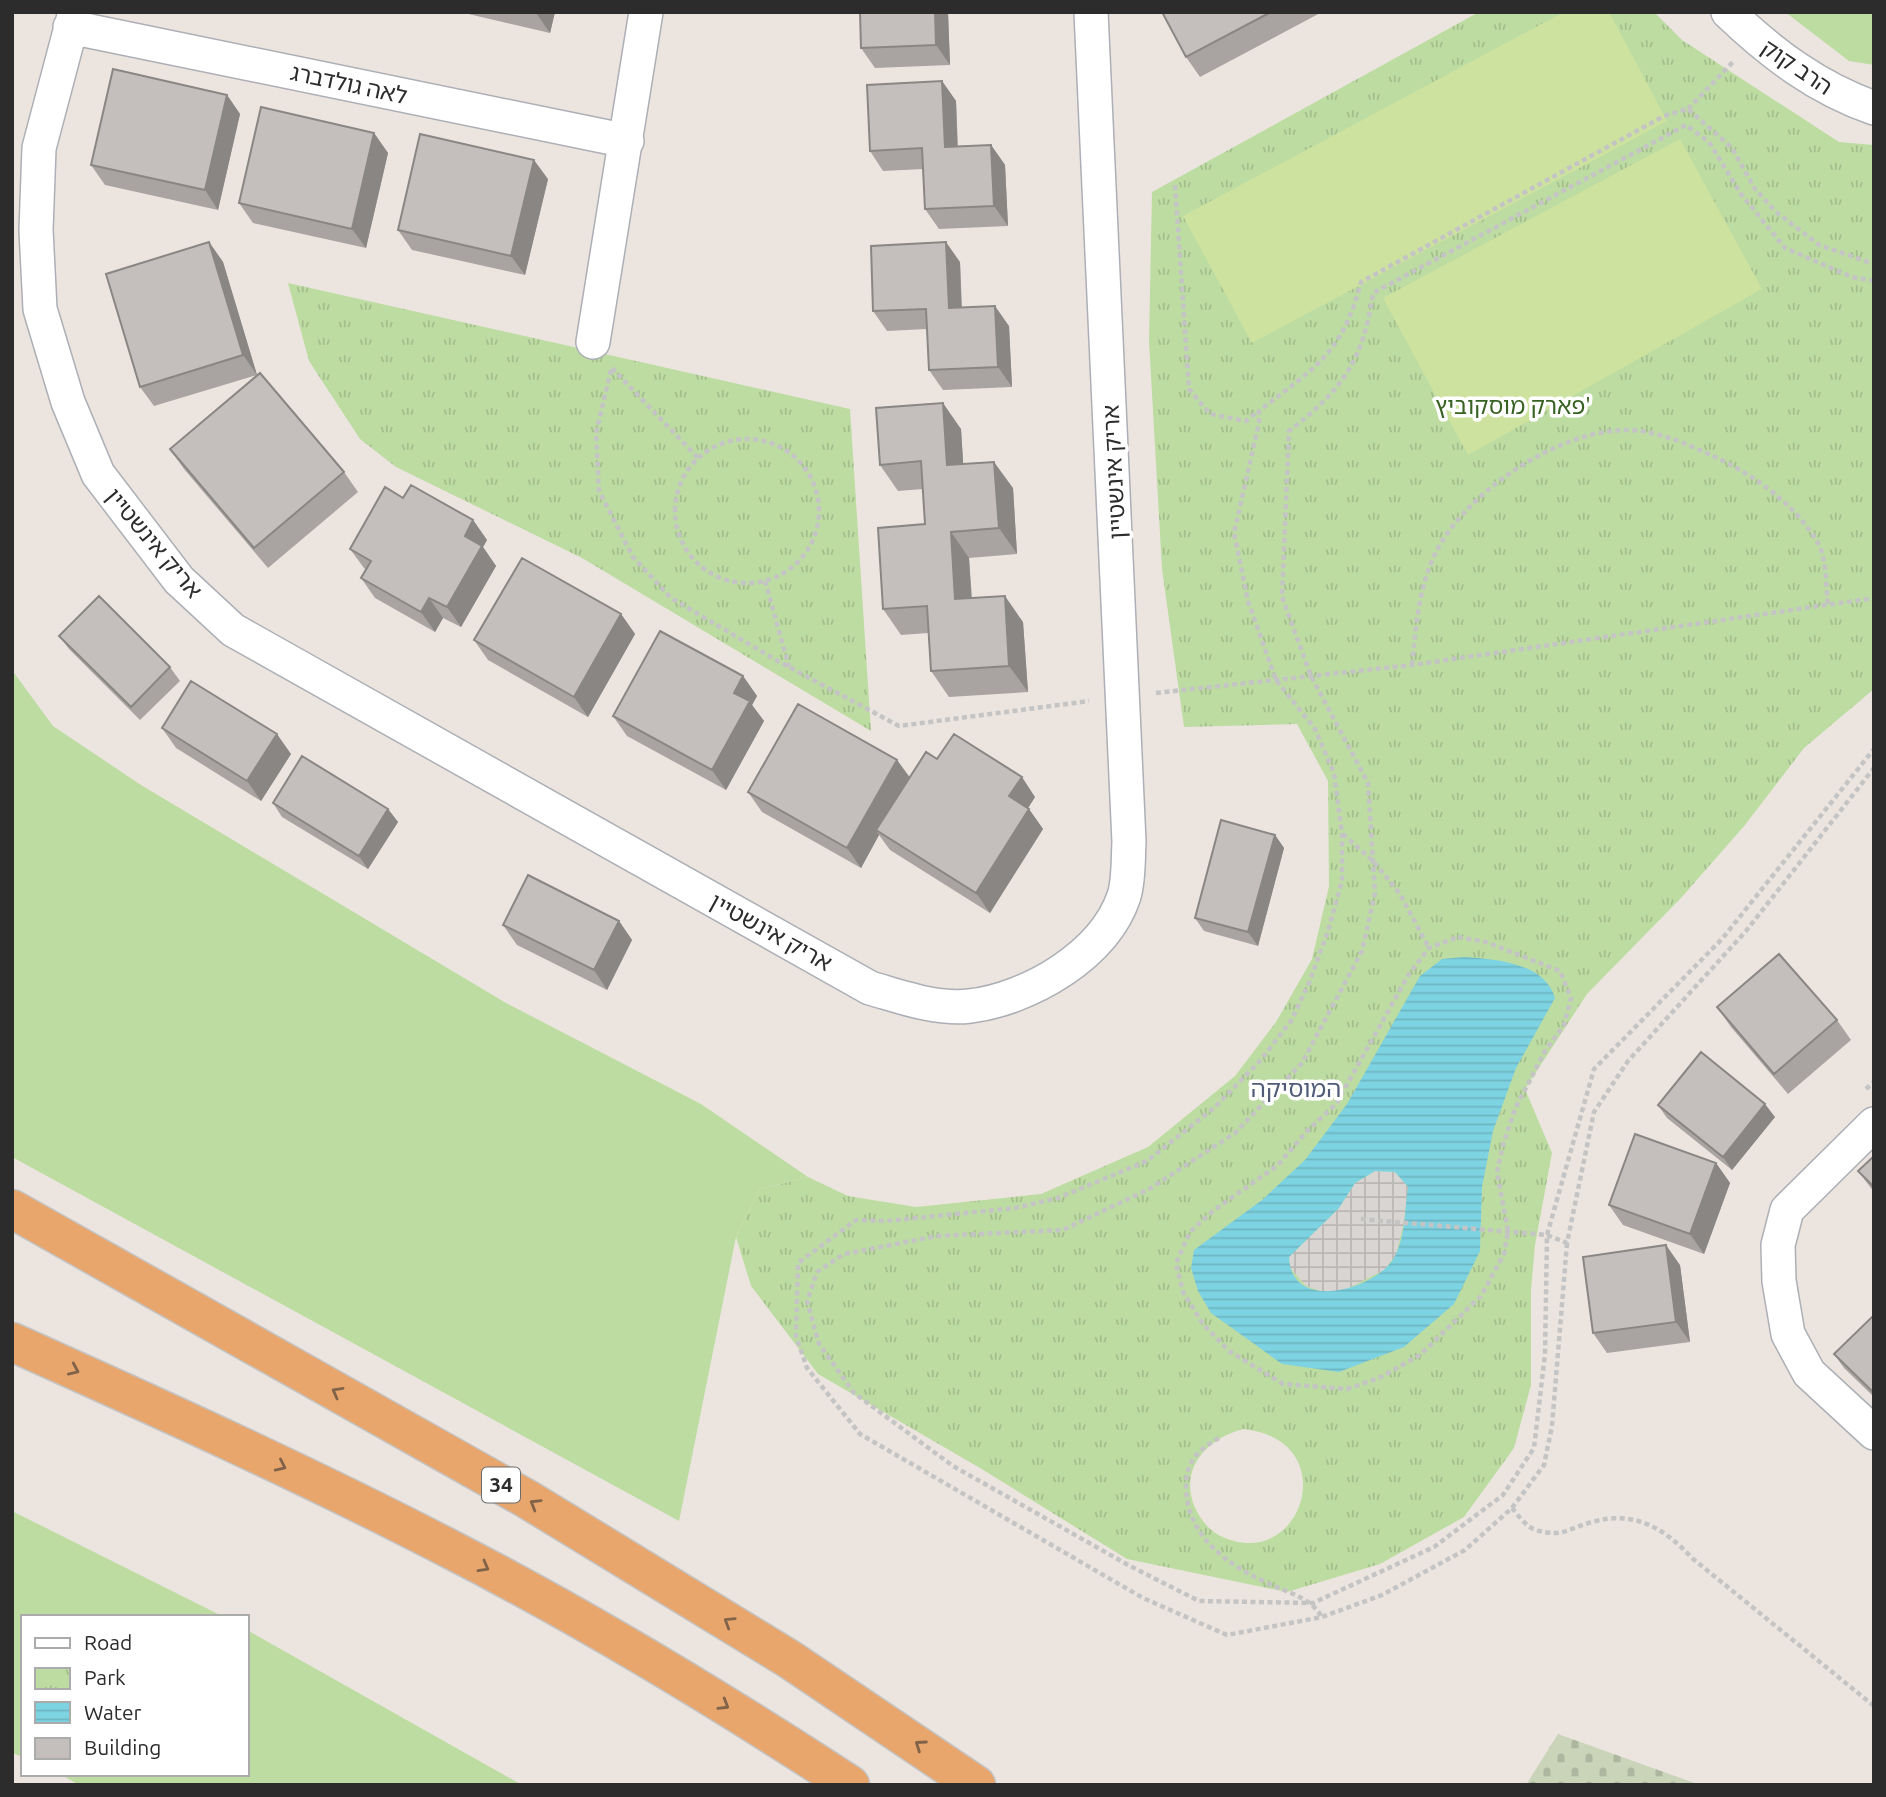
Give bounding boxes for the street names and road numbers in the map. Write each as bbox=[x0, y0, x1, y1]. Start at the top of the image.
street label: הרב קוק bbox=[1757, 34, 1837, 99]
street label: לאה גולדברג bbox=[289, 59, 410, 108]
street label: אריק אינשטיין bbox=[1097, 404, 1130, 540]
street label: אריק אינשטיין bbox=[101, 483, 207, 602]
street label: אריק אינשטיין bbox=[706, 888, 836, 975]
road number: 34 bbox=[482, 1468, 520, 1502]

